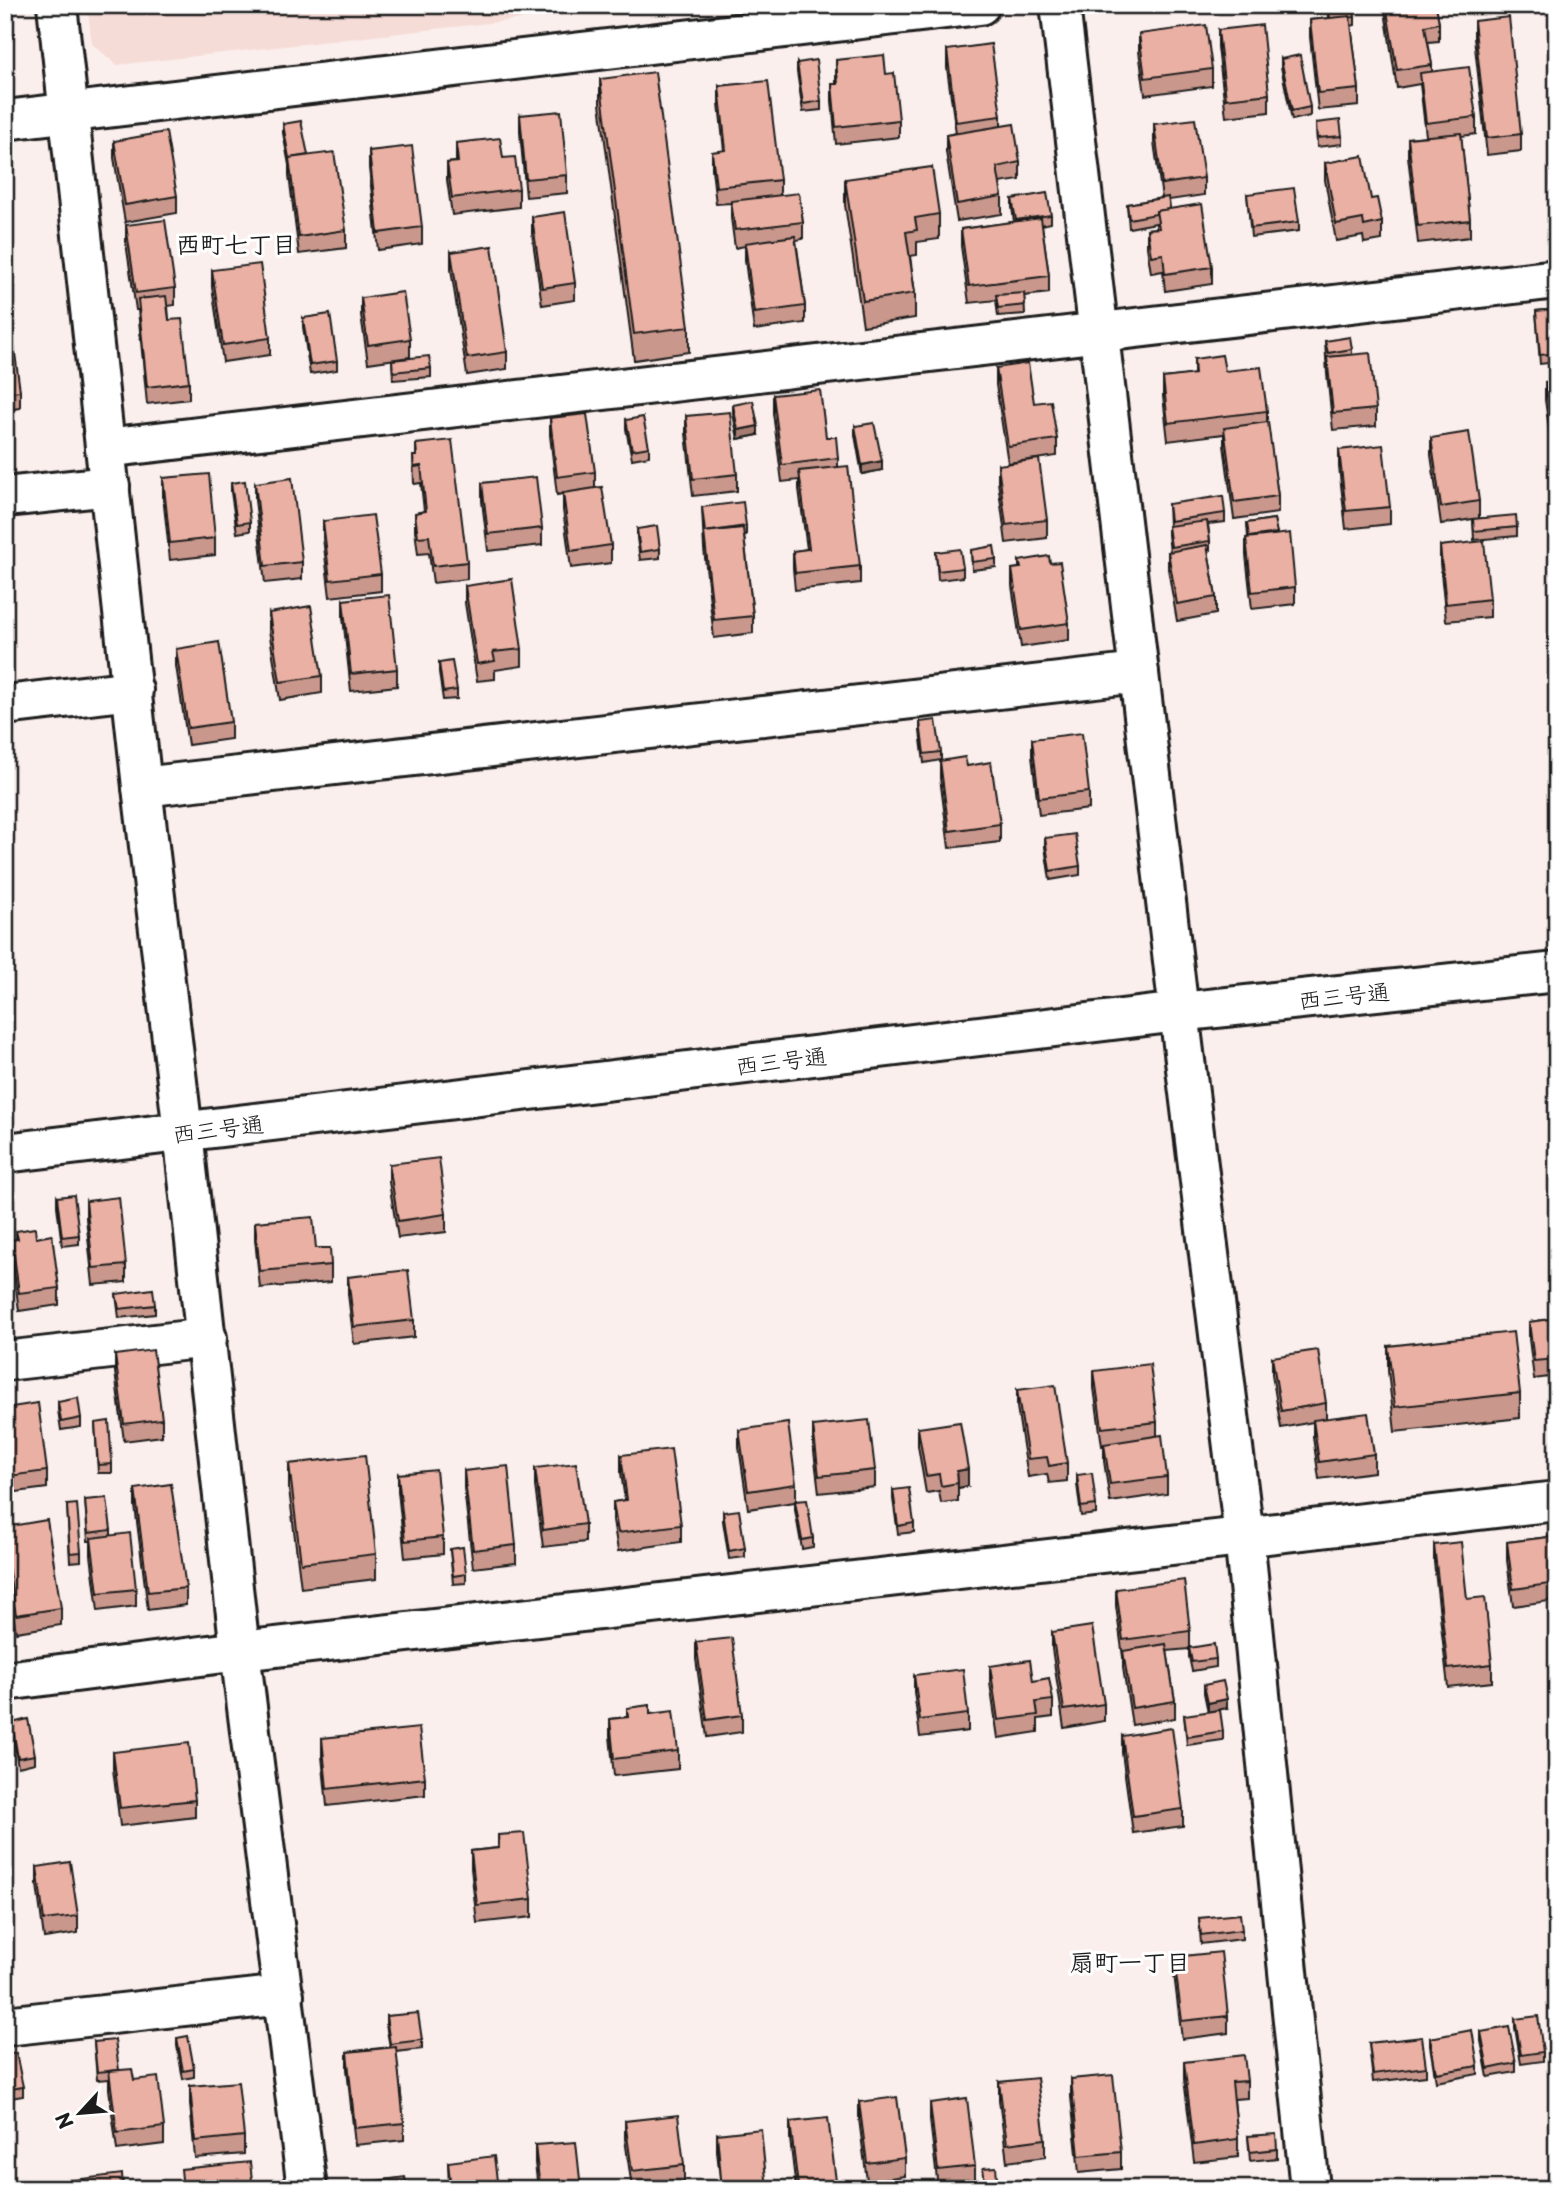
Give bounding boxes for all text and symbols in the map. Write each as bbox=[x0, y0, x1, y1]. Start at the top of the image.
district label: 西町七丁目 bbox=[176, 225, 296, 261]
street label: 西三号通 bbox=[1296, 973, 1392, 1017]
street label: 西三号通 bbox=[733, 1037, 829, 1083]
street label: 西三号通 bbox=[170, 1105, 266, 1151]
district label: 扇町一丁目 bbox=[1070, 1943, 1190, 1979]
north arrow bbox=[46, 2078, 116, 2148]
text: N bbox=[48, 2108, 80, 2134]

